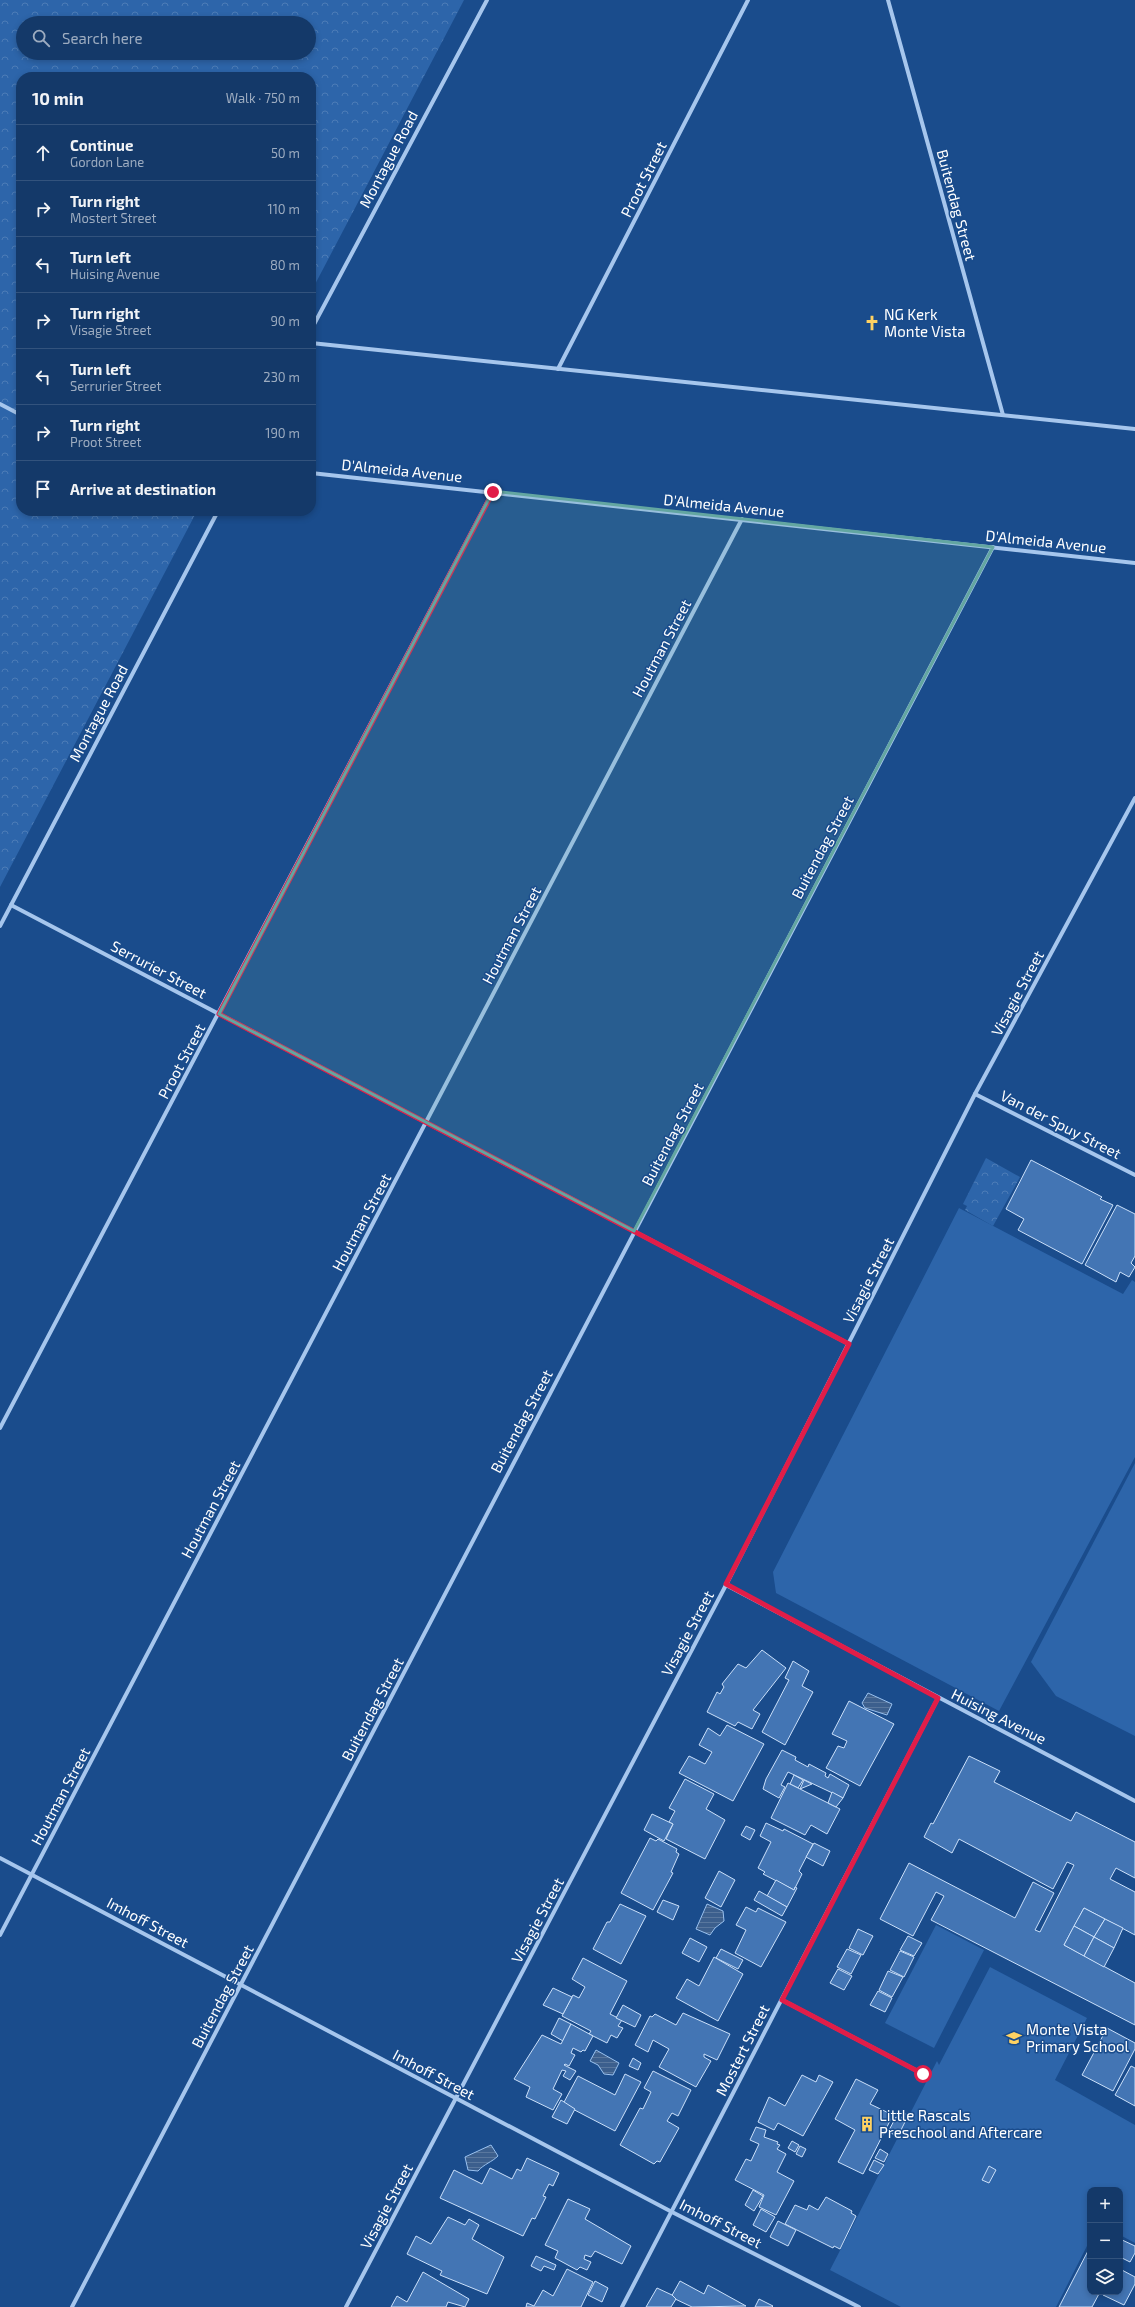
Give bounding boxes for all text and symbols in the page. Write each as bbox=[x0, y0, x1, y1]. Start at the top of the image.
search box bbox=[16, 16, 316, 60]
icon: search bbox=[30, 27, 52, 49]
text: Search here bbox=[62, 29, 143, 47]
text: 10 min bbox=[32, 88, 84, 108]
text: Walk · 750 m bbox=[226, 90, 300, 106]
street label: Montague Road bbox=[355, 107, 421, 211]
text: Continue bbox=[70, 136, 133, 154]
street label: Proot Street bbox=[616, 138, 670, 220]
icon: ahead bbox=[32, 142, 54, 164]
text: 50 m bbox=[271, 145, 300, 161]
street label: Buitendag Street bbox=[934, 147, 981, 263]
text: Gordon Lane bbox=[70, 154, 144, 170]
text: Turn right bbox=[70, 192, 140, 210]
icon: right bbox=[32, 198, 54, 220]
text: 110 m bbox=[268, 201, 300, 217]
text: Mostert Street bbox=[70, 210, 157, 226]
text: Turn left bbox=[70, 248, 131, 266]
icon: left bbox=[32, 254, 54, 276]
text: 80 m bbox=[270, 257, 300, 273]
text: Huising Avenue bbox=[70, 266, 160, 282]
text: Turn right bbox=[70, 304, 140, 322]
place label: NG Kerk Monte Vista bbox=[884, 305, 966, 340]
icon: right bbox=[32, 310, 54, 332]
text: 90 m bbox=[270, 313, 300, 329]
church icon: NG Kerk Monte Vista bbox=[863, 314, 881, 332]
text: Visagie Street bbox=[70, 322, 151, 338]
text: Turn left bbox=[70, 360, 131, 378]
icon: left bbox=[32, 366, 54, 388]
text: 230 m bbox=[263, 369, 300, 385]
text: Serrurier Street bbox=[70, 378, 162, 394]
text: Turn right bbox=[70, 416, 140, 434]
icon: right bbox=[32, 422, 54, 444]
text: 190 m bbox=[265, 425, 300, 441]
text: Proot Street bbox=[70, 434, 141, 450]
street label: D'Almeida Avenue bbox=[341, 455, 463, 485]
icon: arrive bbox=[32, 478, 54, 500]
text: Arrive at destination bbox=[70, 480, 216, 498]
route end bbox=[484, 483, 502, 501]
street label: D'Almeida Avenue bbox=[663, 490, 785, 520]
street label: D'Almeida Avenue bbox=[985, 526, 1107, 556]
street label: Houtman Street bbox=[628, 596, 694, 700]
street label: Montague Road bbox=[65, 661, 131, 765]
street label: Buitendag Street bbox=[787, 792, 857, 902]
street label: Houtman Street bbox=[478, 883, 544, 987]
street label: Serrurier Street bbox=[108, 936, 210, 1002]
street label: Visagie Street bbox=[987, 947, 1047, 1039]
street label: Proot Street bbox=[154, 1020, 208, 1102]
street label: Buitendag Street bbox=[637, 1079, 707, 1189]
street label: Van der Spuy Street bbox=[998, 1086, 1125, 1162]
street label: Houtman Street bbox=[328, 1170, 394, 1274]
street label: Visagie Street bbox=[839, 1234, 897, 1326]
street label: Buitendag Street bbox=[486, 1366, 556, 1476]
street label: Houtman Street bbox=[177, 1457, 243, 1561]
street label: Visagie Street bbox=[657, 1587, 717, 1679]
street label: Buitendag Street bbox=[337, 1654, 407, 1764]
street label: Huising Avenue bbox=[949, 1684, 1049, 1748]
street label: Houtman Street bbox=[27, 1744, 93, 1848]
street label: Visagie Street bbox=[507, 1874, 567, 1966]
street label: Imhoff Street bbox=[104, 1893, 192, 1951]
street label: Buitendag Street bbox=[187, 1941, 257, 2051]
street label: Mostert Street bbox=[711, 2001, 773, 2099]
place label: Monte Vista Primary School bbox=[1026, 2020, 1129, 2055]
school or university icon: Monte Vista Primary School bbox=[1005, 2029, 1023, 2047]
street label: Imhoff Street bbox=[390, 2045, 478, 2103]
route start bbox=[914, 2065, 932, 2083]
place label: Little Rascals Preschool and Aftercare bbox=[879, 2106, 1042, 2141]
building icon: Little Rascals Preschool and Aftercare bbox=[858, 2115, 876, 2133]
street label: Visagie Street bbox=[356, 2160, 416, 2252]
map controls bbox=[1087, 2187, 1123, 2295]
button: + bbox=[1087, 2187, 1123, 2223]
street label: Imhoff Street bbox=[677, 2195, 765, 2252]
button: − bbox=[1087, 2223, 1123, 2259]
button: layers bbox=[1087, 2259, 1123, 2295]

